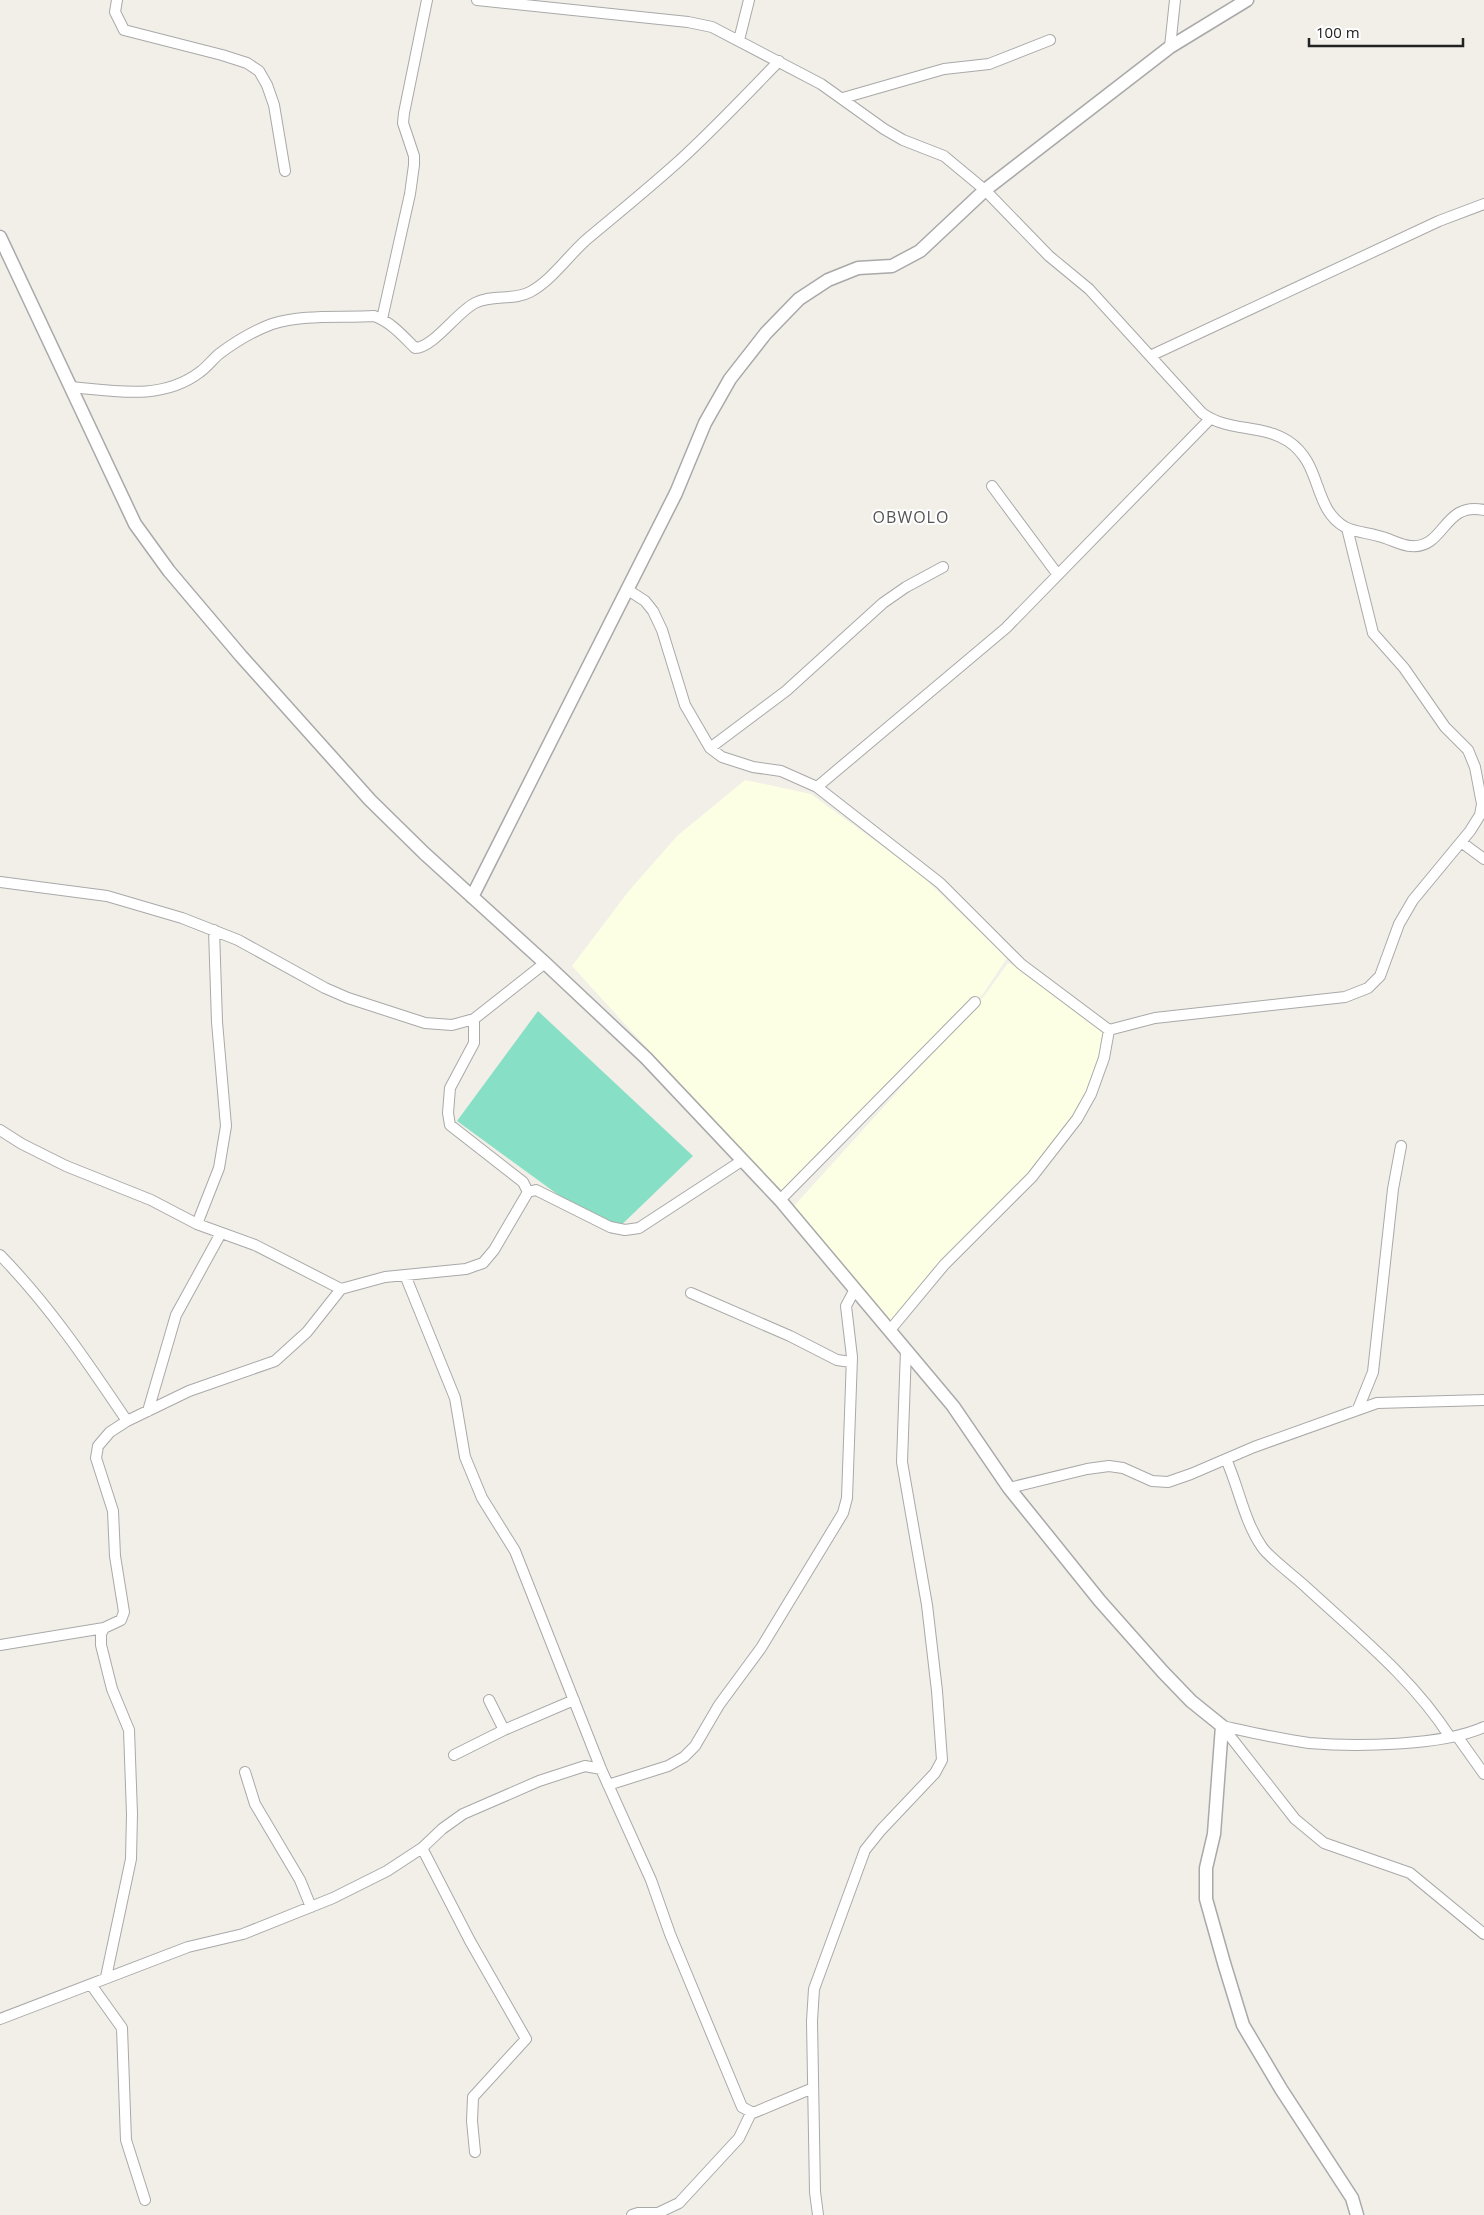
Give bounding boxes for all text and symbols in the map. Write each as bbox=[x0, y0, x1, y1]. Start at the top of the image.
scale bar bbox=[1309, 15, 1463, 47]
text: 100 m bbox=[1316, 22, 1360, 42]
district label: OBWOLO bbox=[873, 506, 949, 528]

